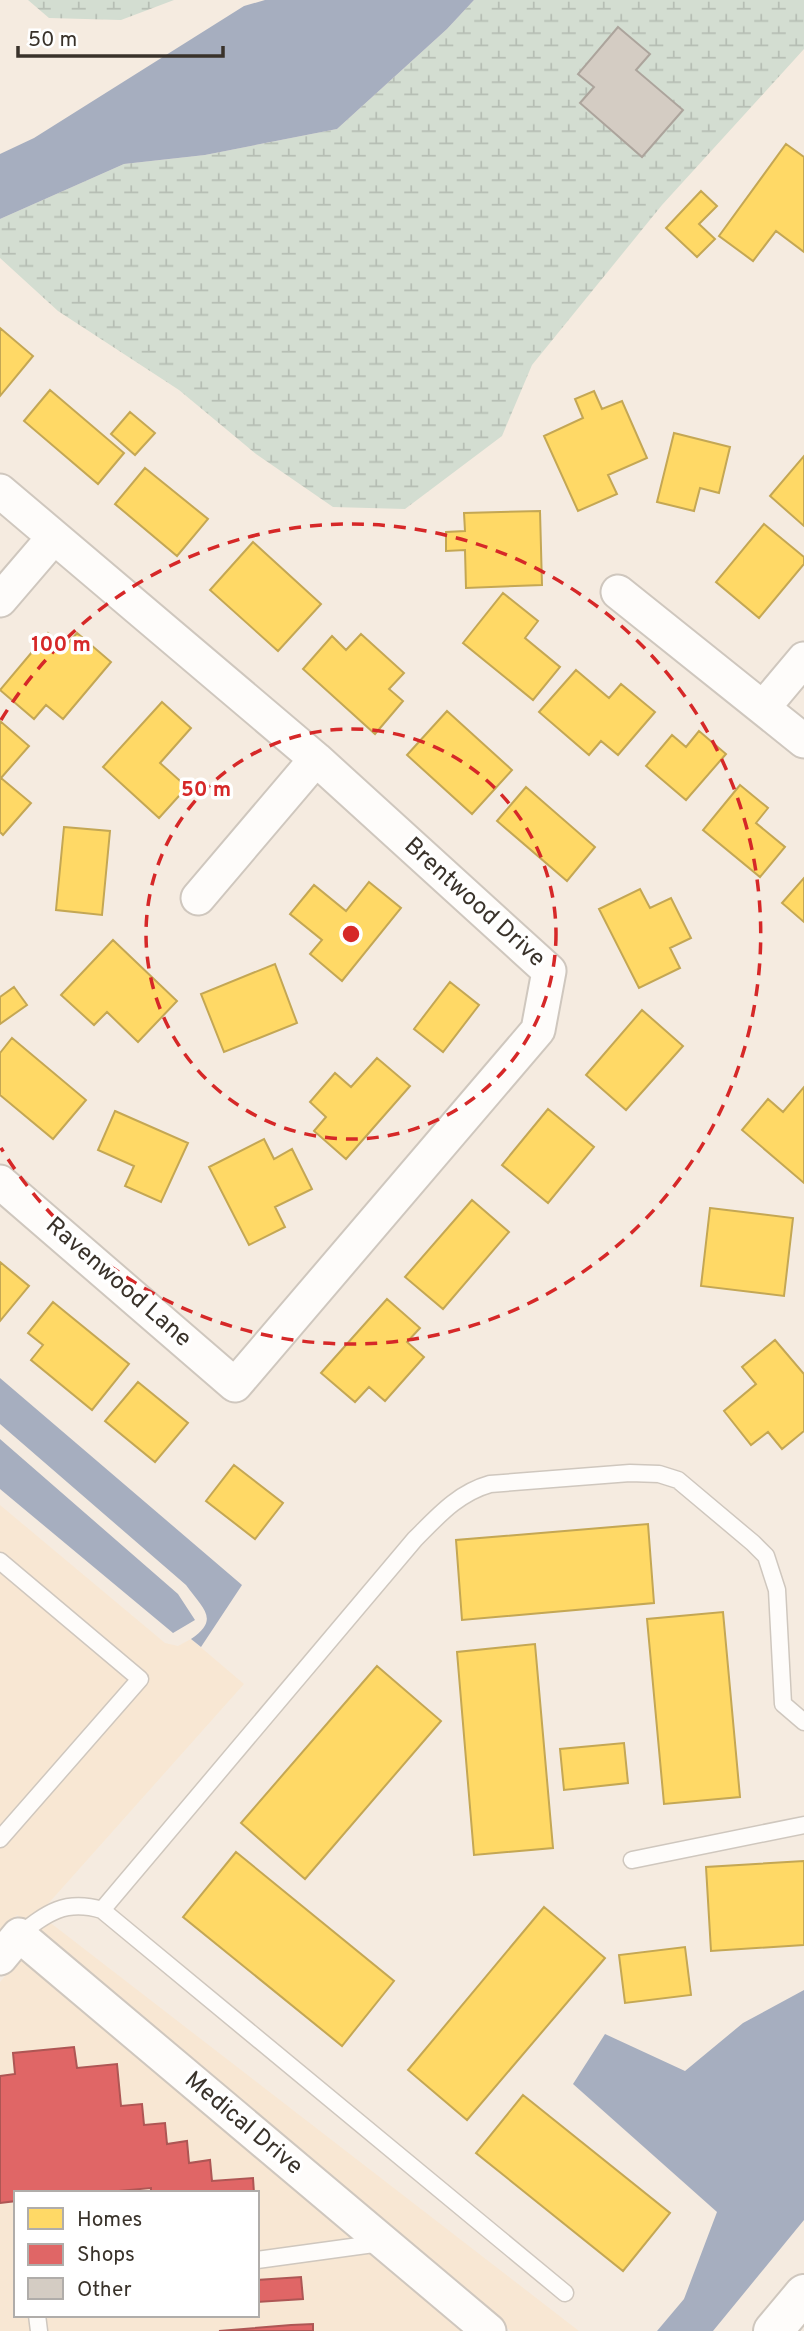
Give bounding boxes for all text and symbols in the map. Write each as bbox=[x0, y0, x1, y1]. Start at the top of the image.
scale bar bbox=[18, 14, 222, 58]
text: 50 m bbox=[28, 27, 77, 54]
text: 100 m bbox=[31, 632, 91, 659]
text: 50 m bbox=[181, 777, 231, 804]
street label: Brentwood Drive bbox=[397, 832, 551, 974]
centre of rings bbox=[339, 922, 363, 946]
street label: Ravenwood Lane bbox=[39, 1211, 197, 1355]
street label: Medical Drive bbox=[178, 2066, 308, 2182]
legend bbox=[14, 2191, 259, 2317]
text: Homes bbox=[77, 2207, 142, 2234]
text: Shops bbox=[77, 2242, 135, 2269]
text: Other bbox=[77, 2277, 132, 2304]

